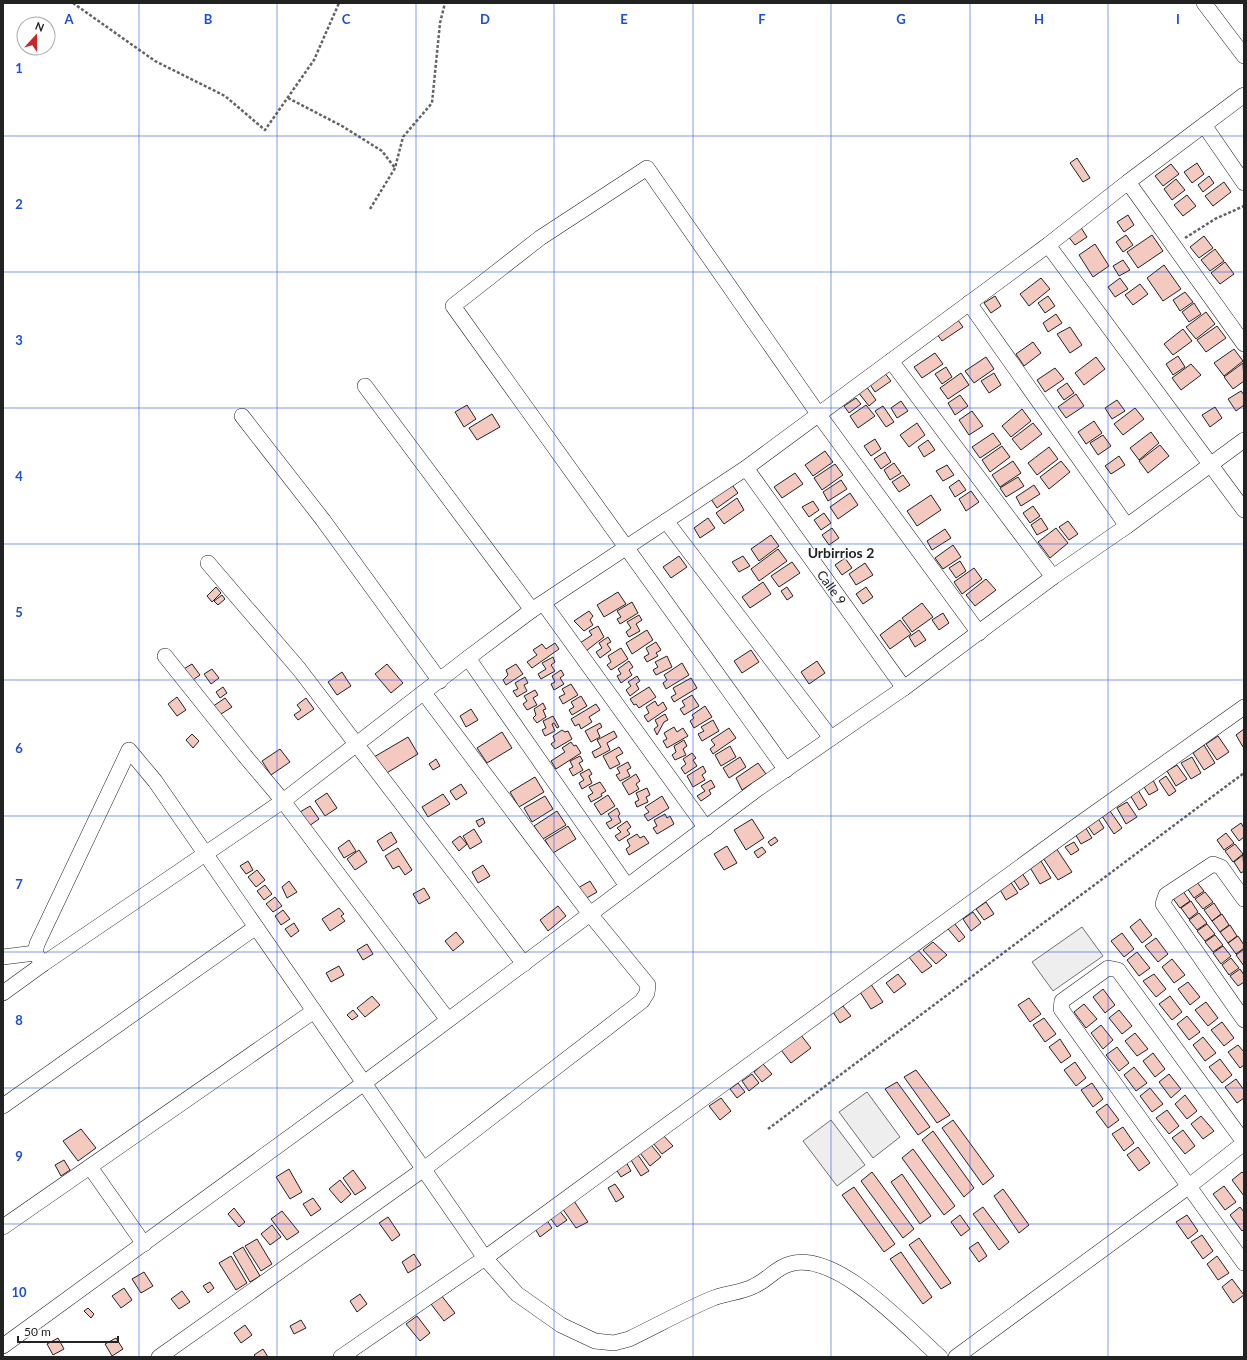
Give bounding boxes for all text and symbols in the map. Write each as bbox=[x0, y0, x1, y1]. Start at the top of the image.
text: A bbox=[63, 11, 74, 27]
text: B bbox=[204, 11, 213, 27]
text: C bbox=[342, 11, 351, 27]
text: D bbox=[480, 11, 490, 27]
text: E bbox=[620, 11, 628, 27]
text: F bbox=[758, 11, 766, 27]
text: G bbox=[896, 11, 906, 27]
text: H bbox=[1034, 11, 1044, 27]
text: I bbox=[1176, 11, 1180, 27]
north arrow bbox=[16, 16, 56, 56]
text: N bbox=[33, 19, 46, 34]
text: 1 bbox=[15, 60, 23, 76]
text: 2 bbox=[15, 196, 23, 212]
text: 3 bbox=[15, 332, 23, 348]
text: 4 bbox=[15, 468, 23, 484]
district label: Urbirrios 2 bbox=[808, 544, 874, 561]
street label: Calle 9 bbox=[814, 567, 850, 608]
text: 5 bbox=[15, 604, 23, 620]
text: 6 bbox=[15, 740, 23, 756]
text: 7 bbox=[15, 876, 23, 892]
text: 8 bbox=[15, 1012, 23, 1028]
text: 9 bbox=[15, 1148, 23, 1164]
text: 10 bbox=[11, 1284, 27, 1300]
scale bar bbox=[18, 1318, 118, 1344]
text: 50 m bbox=[24, 1324, 51, 1339]

